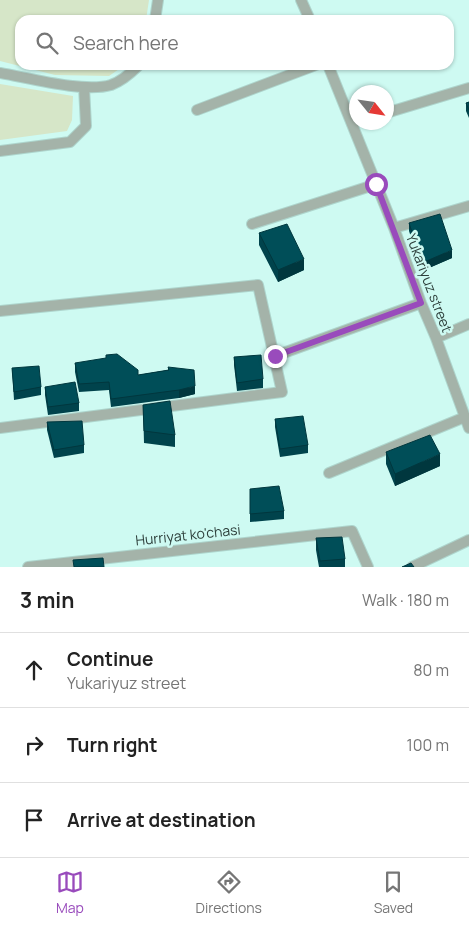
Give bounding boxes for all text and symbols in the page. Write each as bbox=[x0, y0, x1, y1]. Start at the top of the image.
search box bbox=[15, 15, 454, 70]
icon: search bbox=[33, 29, 61, 57]
text: Search here bbox=[73, 30, 179, 56]
north arrow bbox=[349, 85, 394, 130]
route start bbox=[365, 173, 388, 196]
street label: Yukariyuz street bbox=[402, 231, 457, 335]
route end bbox=[264, 345, 287, 368]
street label: Hurriyat ko'chasi bbox=[134, 520, 241, 549]
text: 3 min bbox=[20, 586, 74, 614]
text: Walk · 180 m bbox=[362, 589, 449, 611]
text: Continue bbox=[67, 646, 153, 672]
icon: ahead bbox=[20, 656, 48, 684]
text: 80 m bbox=[413, 659, 449, 681]
text: Yukariyuz street bbox=[67, 672, 186, 694]
icon: right bbox=[20, 731, 48, 759]
text: Turn right bbox=[67, 732, 157, 758]
text: 100 m bbox=[406, 734, 449, 756]
icon: arrive bbox=[20, 806, 48, 834]
text: Arrive at destination bbox=[67, 807, 256, 833]
tab: Map bbox=[56, 868, 84, 917]
tab: Directions bbox=[196, 868, 262, 917]
tab: Saved bbox=[374, 868, 413, 917]

